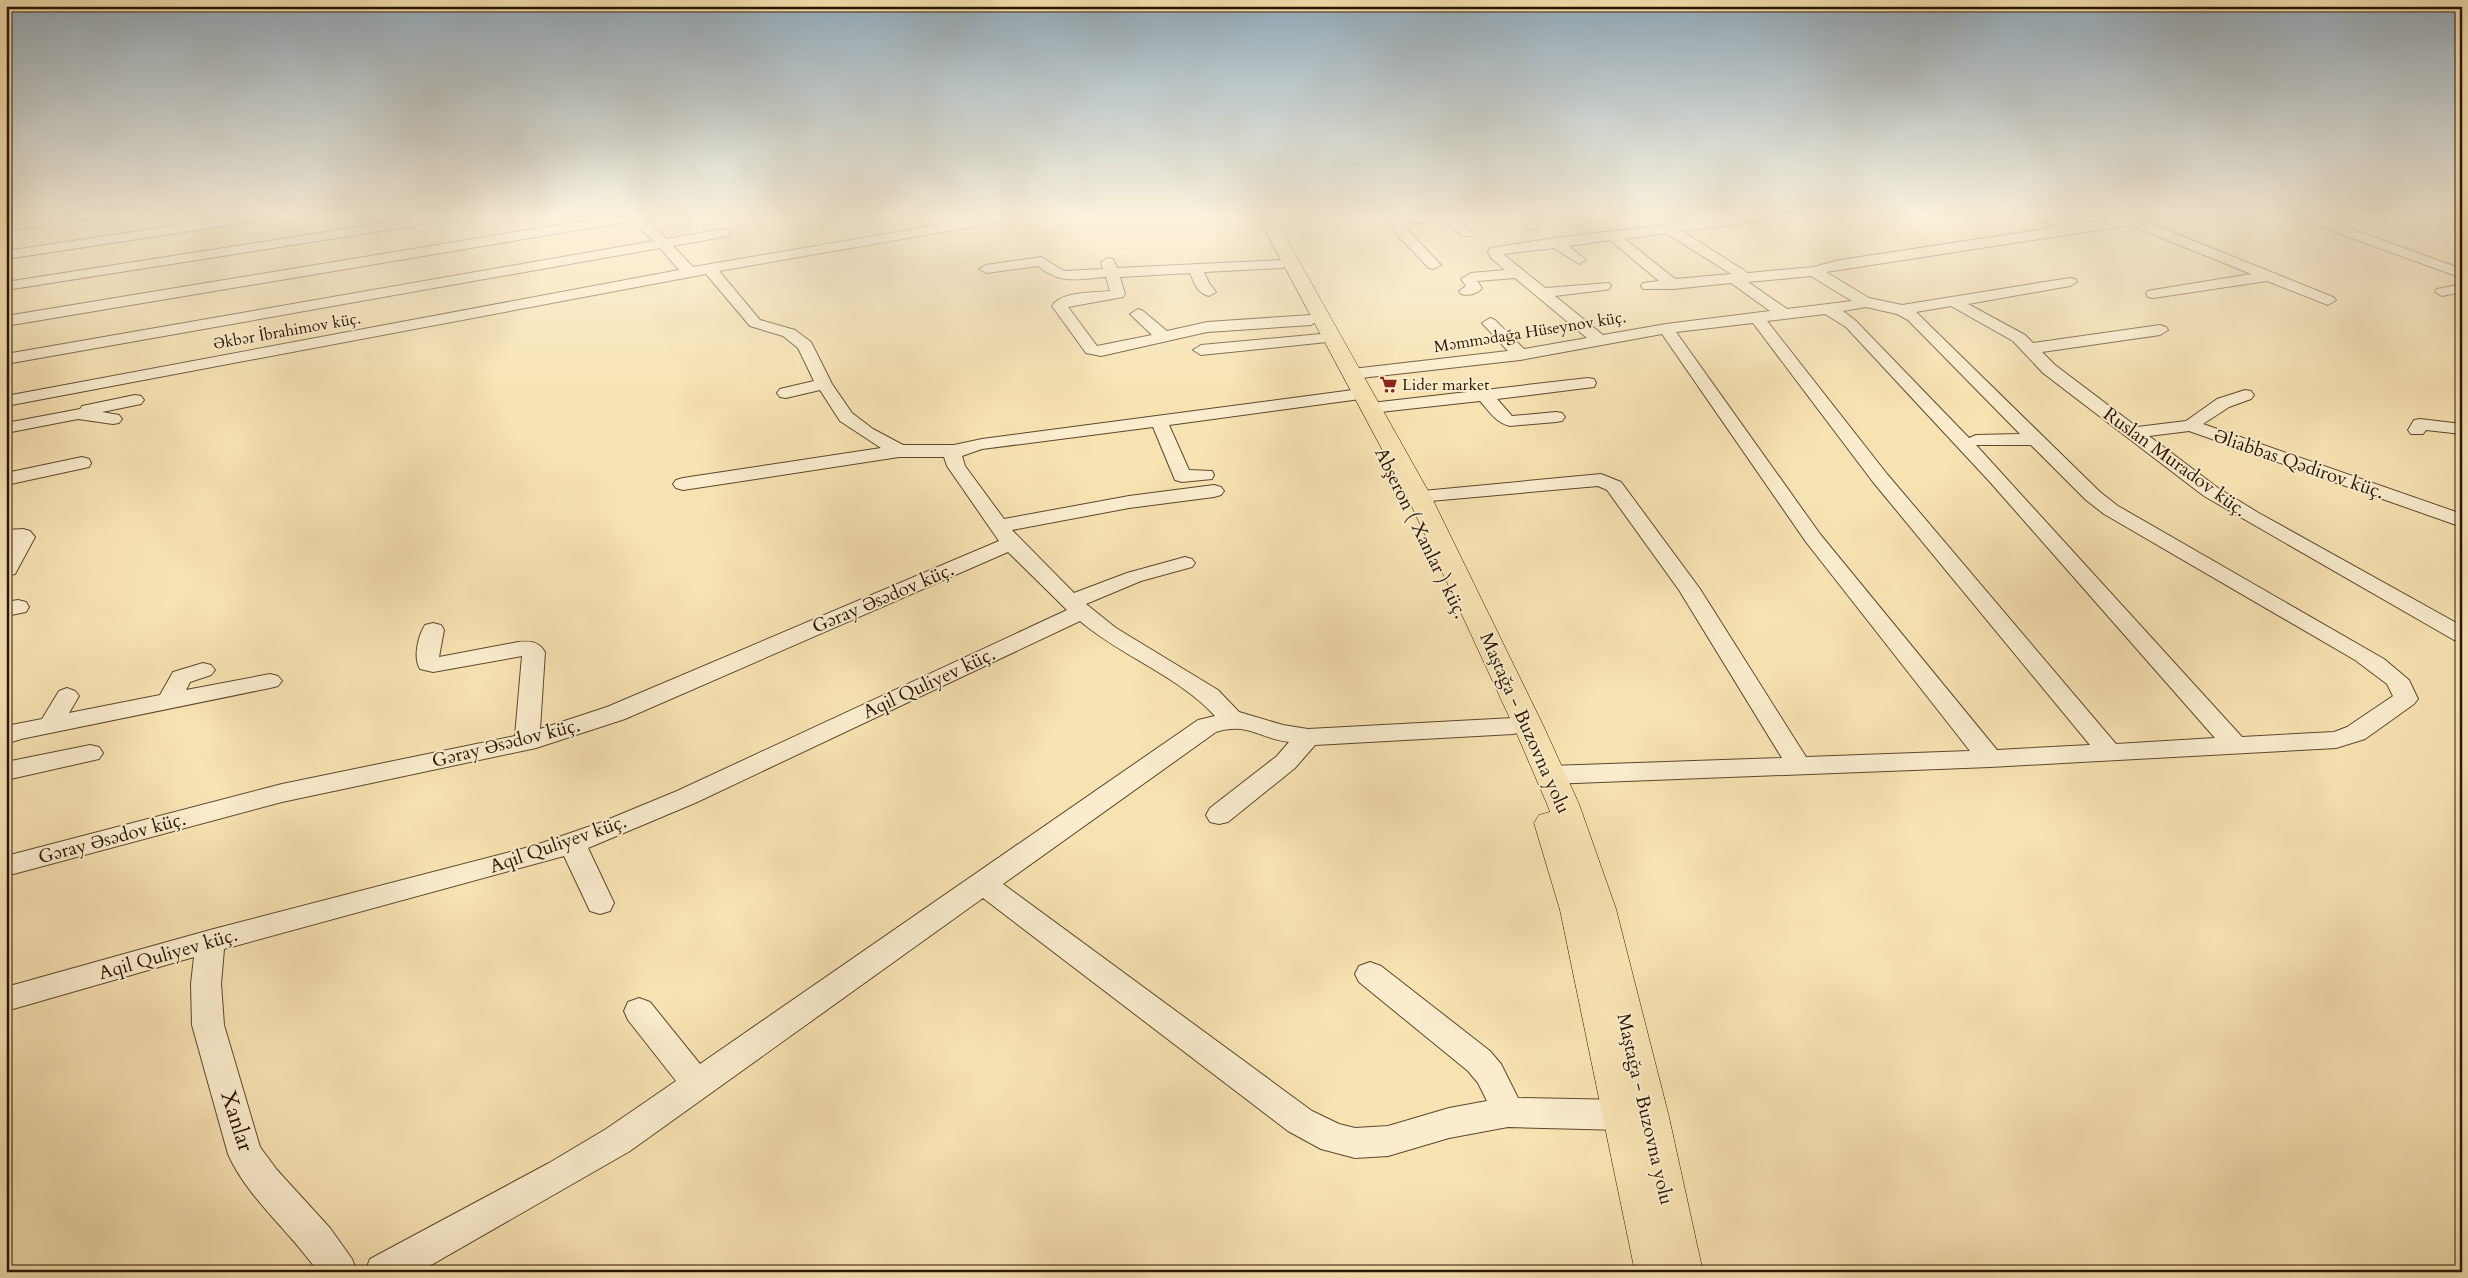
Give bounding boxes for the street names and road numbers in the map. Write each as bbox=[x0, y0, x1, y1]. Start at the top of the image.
street label: Məmmədağa Hüseynov küç. bbox=[1432, 306, 1628, 358]
street label: Əkbər İbrahimov küç. bbox=[212, 307, 362, 355]
street label: Ruslan Muradov küç. bbox=[2098, 401, 2252, 523]
street label: Əliabbas Qədirov küç. bbox=[2210, 423, 2388, 505]
street label: Abşeron ( Xanlar ) küç. bbox=[1368, 443, 1474, 623]
street label: Gəray Əsədov küç. bbox=[808, 556, 958, 640]
street label: Maştağa - Buzovna yolu bbox=[1473, 628, 1577, 818]
street label: Aqil Quliyev küç. bbox=[859, 641, 999, 725]
street label: Gəray Əsədov küç. bbox=[429, 712, 583, 774]
street label: Gəray Əsədov küç. bbox=[35, 806, 189, 870]
street label: Aqil Quliyev küç. bbox=[486, 808, 630, 880]
street label: Aqil Quliyev küç. bbox=[95, 922, 241, 986]
street label: Maştağa - Buzovna yolu bbox=[1610, 1011, 1680, 1207]
street label: Xanlar bbox=[213, 1087, 261, 1156]

